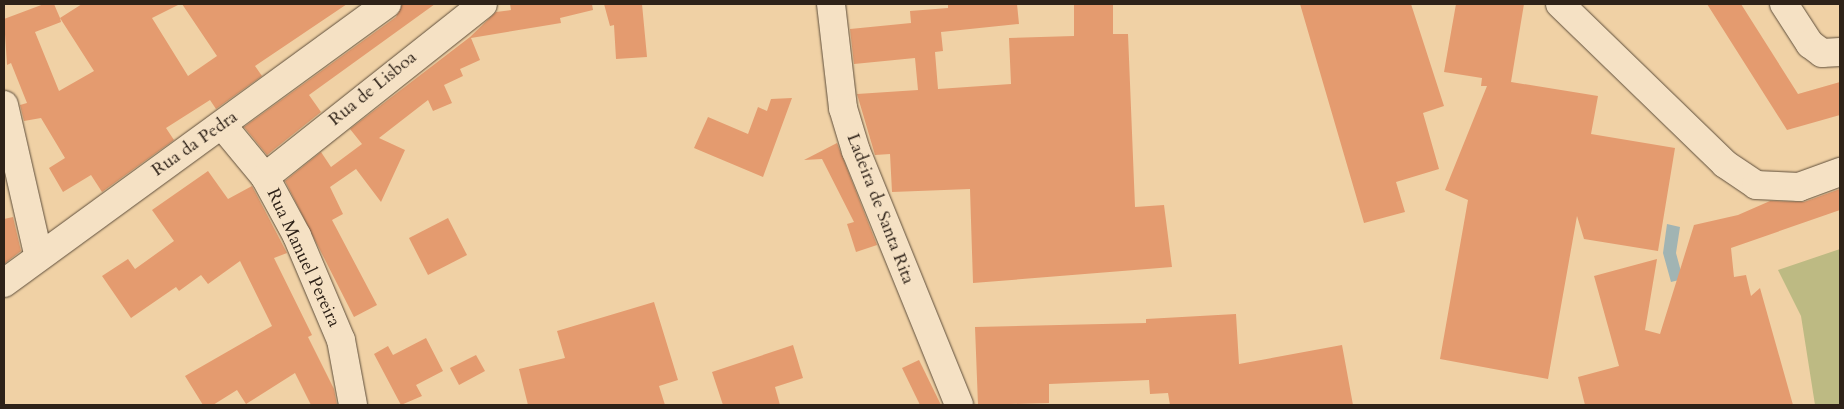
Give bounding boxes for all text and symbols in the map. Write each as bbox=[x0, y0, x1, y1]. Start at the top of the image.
street label: Rua de Lisboa bbox=[325, 47, 421, 131]
street label: Rua da Pedra bbox=[148, 107, 242, 181]
street label: Ladeira de Santa Rita bbox=[841, 131, 919, 287]
street label: Rua Manuel Pereira bbox=[261, 185, 345, 331]

